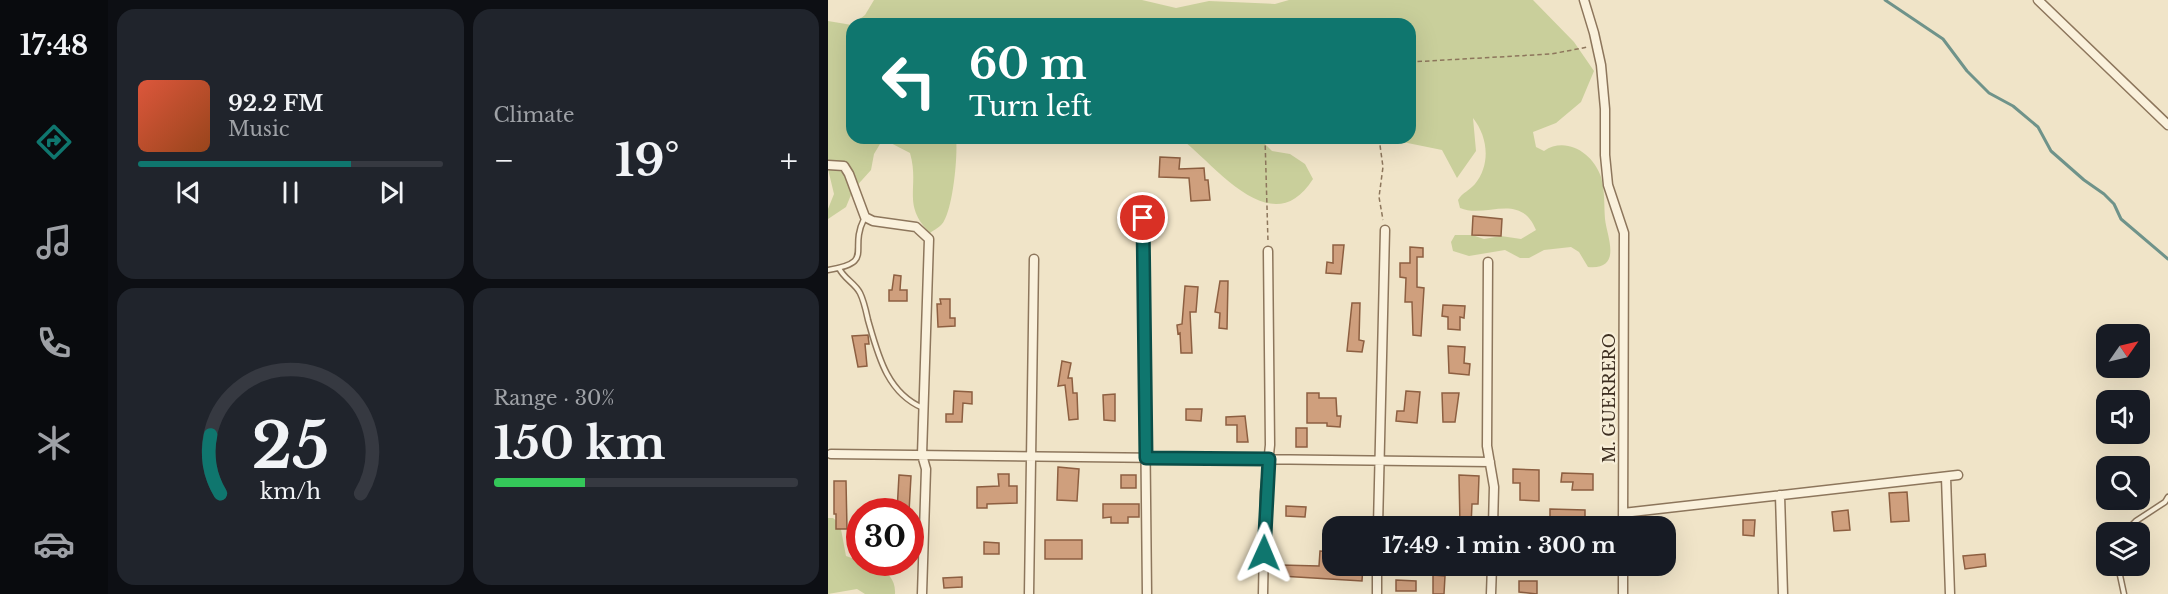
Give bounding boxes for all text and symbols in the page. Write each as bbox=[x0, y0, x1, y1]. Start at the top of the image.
text: 17:48 bbox=[20, 29, 88, 62]
text: 60 m bbox=[969, 38, 1087, 90]
icon: left bbox=[870, 42, 948, 120]
text: 92.2 FM bbox=[228, 90, 323, 117]
text: Turn left bbox=[969, 90, 1092, 123]
text: Climate bbox=[494, 103, 574, 127]
text: Music bbox=[228, 117, 289, 141]
icon: directions bbox=[33, 121, 75, 163]
text: 19° bbox=[615, 132, 680, 188]
text: − bbox=[494, 140, 514, 181]
text: + bbox=[780, 140, 798, 181]
icon: previous bbox=[172, 176, 205, 209]
icon: pause bbox=[274, 176, 307, 209]
icon: next bbox=[375, 176, 408, 209]
pin bbox=[1117, 192, 1168, 243]
icon: arrive bbox=[1126, 201, 1159, 234]
icon: music bbox=[33, 221, 75, 263]
icon: phone bbox=[33, 322, 75, 364]
north arrow bbox=[2096, 324, 2150, 378]
map controls bbox=[2096, 324, 2150, 576]
street label: M. GUERRERO bbox=[1599, 333, 1619, 463]
text: Range · 30% bbox=[494, 386, 615, 410]
button: sound bbox=[2096, 390, 2150, 444]
text: 25 bbox=[251, 407, 329, 485]
text: 150 km bbox=[494, 415, 666, 471]
icon: climate bbox=[33, 422, 75, 464]
button: search bbox=[2096, 456, 2150, 510]
text: km/h bbox=[260, 478, 321, 505]
speed limit sign: 30 bbox=[846, 498, 924, 576]
position arrow bbox=[1232, 521, 1296, 585]
button: layers bbox=[2096, 522, 2150, 576]
icon: car bbox=[33, 523, 75, 565]
text: 17:49 · 1 min · 300 m bbox=[1382, 532, 1616, 559]

